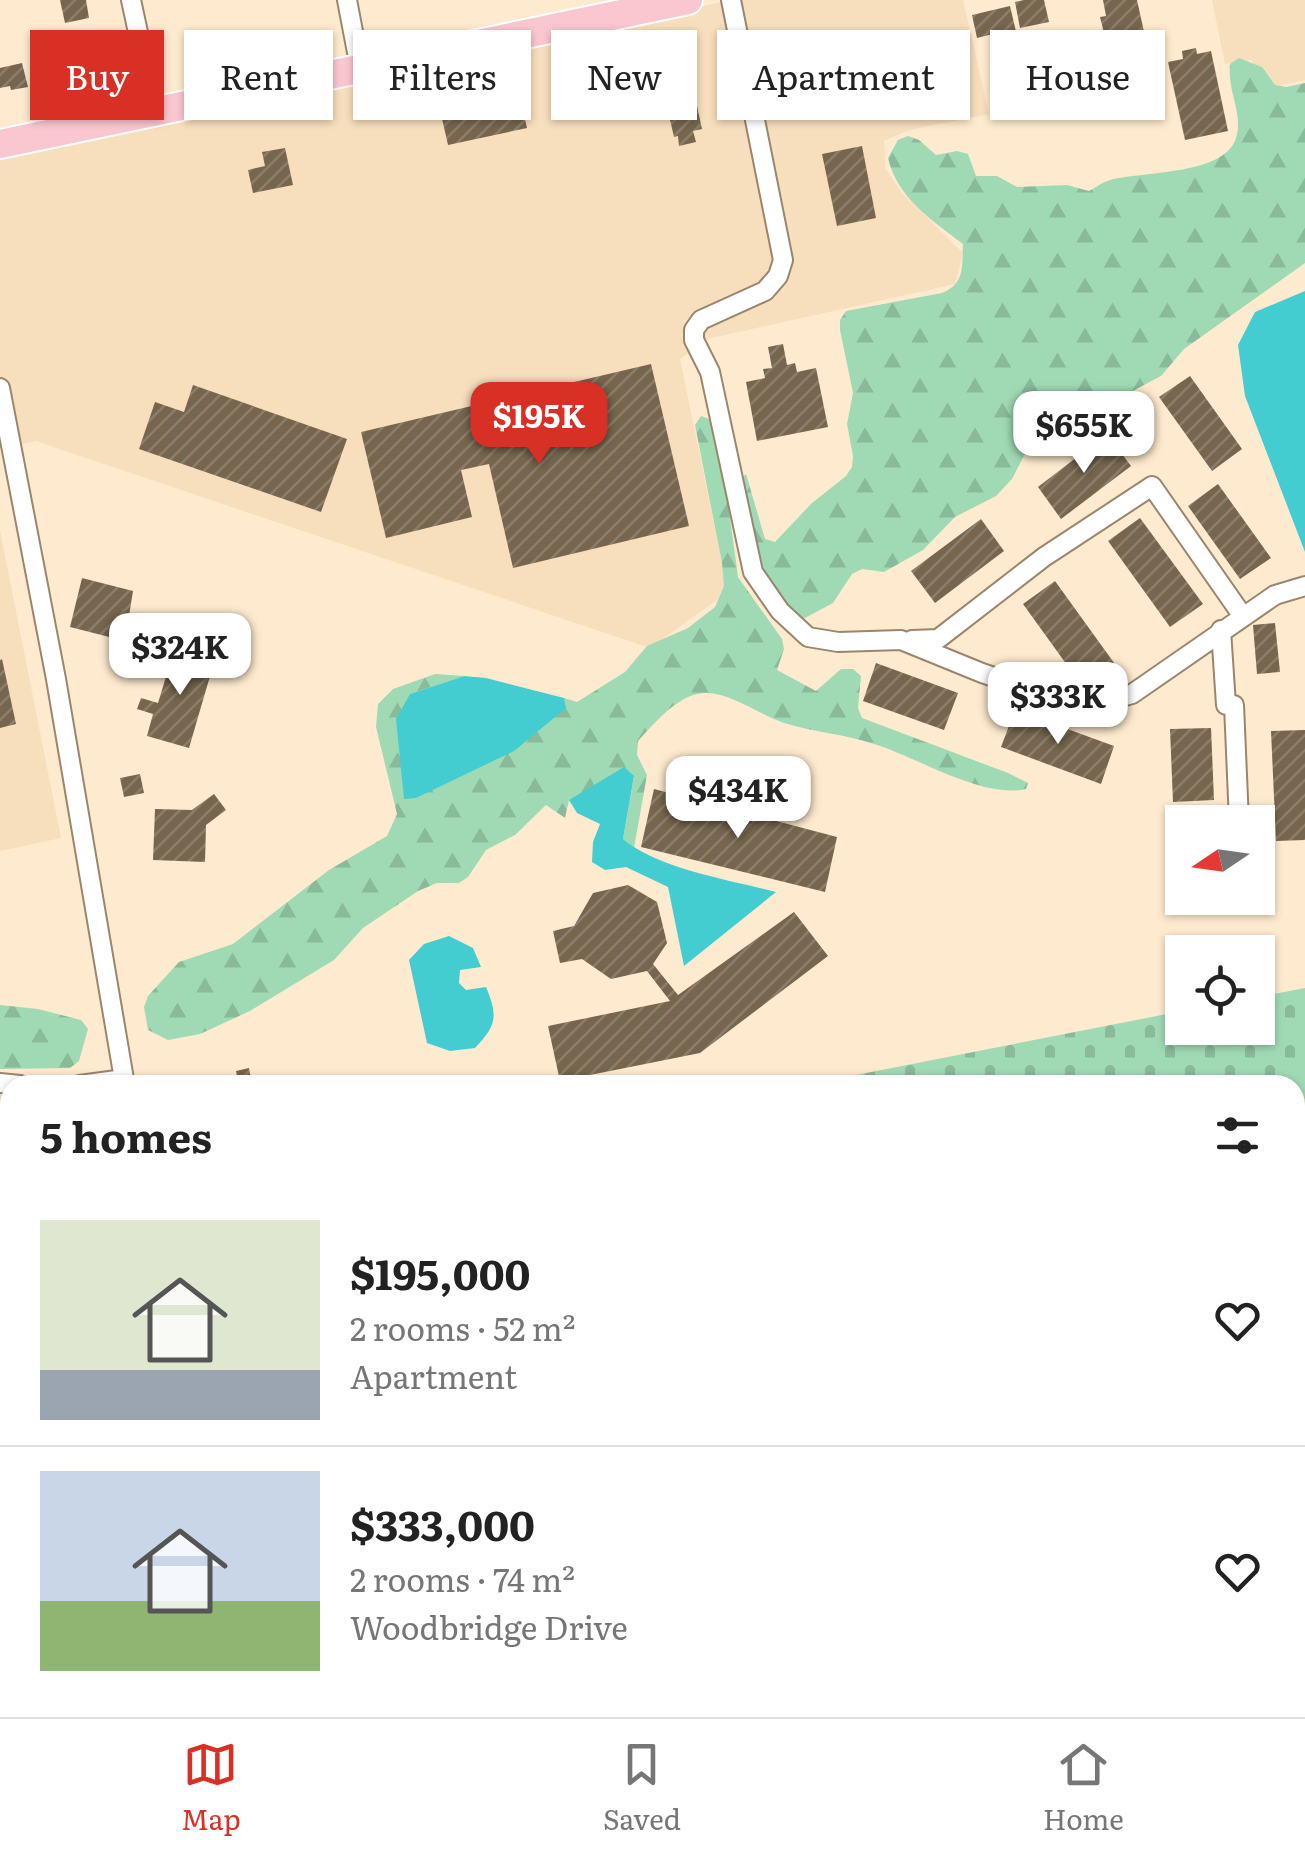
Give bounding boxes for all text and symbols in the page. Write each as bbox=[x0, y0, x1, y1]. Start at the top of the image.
chip: Buy bbox=[30, 30, 164, 120]
chip: Rent bbox=[184, 30, 333, 120]
chip: Filters bbox=[353, 30, 531, 120]
chip: New bbox=[551, 30, 697, 120]
chip: Apartment bbox=[717, 30, 970, 120]
chip: House bbox=[990, 30, 1165, 120]
pin: $195K bbox=[469, 382, 609, 467]
text: $195K bbox=[493, 390, 585, 438]
pin: $655K bbox=[1014, 391, 1154, 476]
text: $655K bbox=[1035, 399, 1133, 447]
pin: $324K bbox=[110, 613, 250, 698]
text: $324K bbox=[131, 621, 229, 669]
pin: $333K bbox=[988, 662, 1128, 747]
text: $333K bbox=[1010, 670, 1106, 718]
pin: $434K bbox=[668, 756, 808, 841]
text: $434K bbox=[688, 764, 788, 812]
north arrow bbox=[1165, 805, 1275, 915]
map controls bbox=[1165, 805, 1275, 1045]
button: locate bbox=[1165, 935, 1275, 1045]
text: 5 homes bbox=[40, 1104, 212, 1166]
icon: filters bbox=[1210, 1108, 1265, 1163]
text: $195,000 bbox=[350, 1241, 530, 1303]
icon: home bbox=[120, 1260, 240, 1380]
icon: heart bbox=[1210, 1293, 1265, 1348]
text: 2 rooms · 52 m² bbox=[350, 1303, 576, 1351]
text: Apartment bbox=[350, 1351, 517, 1399]
text: $333,000 bbox=[350, 1492, 535, 1554]
icon: home bbox=[120, 1511, 240, 1631]
icon: heart bbox=[1210, 1544, 1265, 1599]
text: 2 rooms · 74 m² bbox=[350, 1554, 575, 1602]
text: Woodbridge Drive bbox=[350, 1602, 628, 1650]
tab: Map bbox=[181, 1737, 241, 1839]
tab: Saved bbox=[603, 1737, 681, 1839]
tab: Home bbox=[1043, 1737, 1124, 1839]

